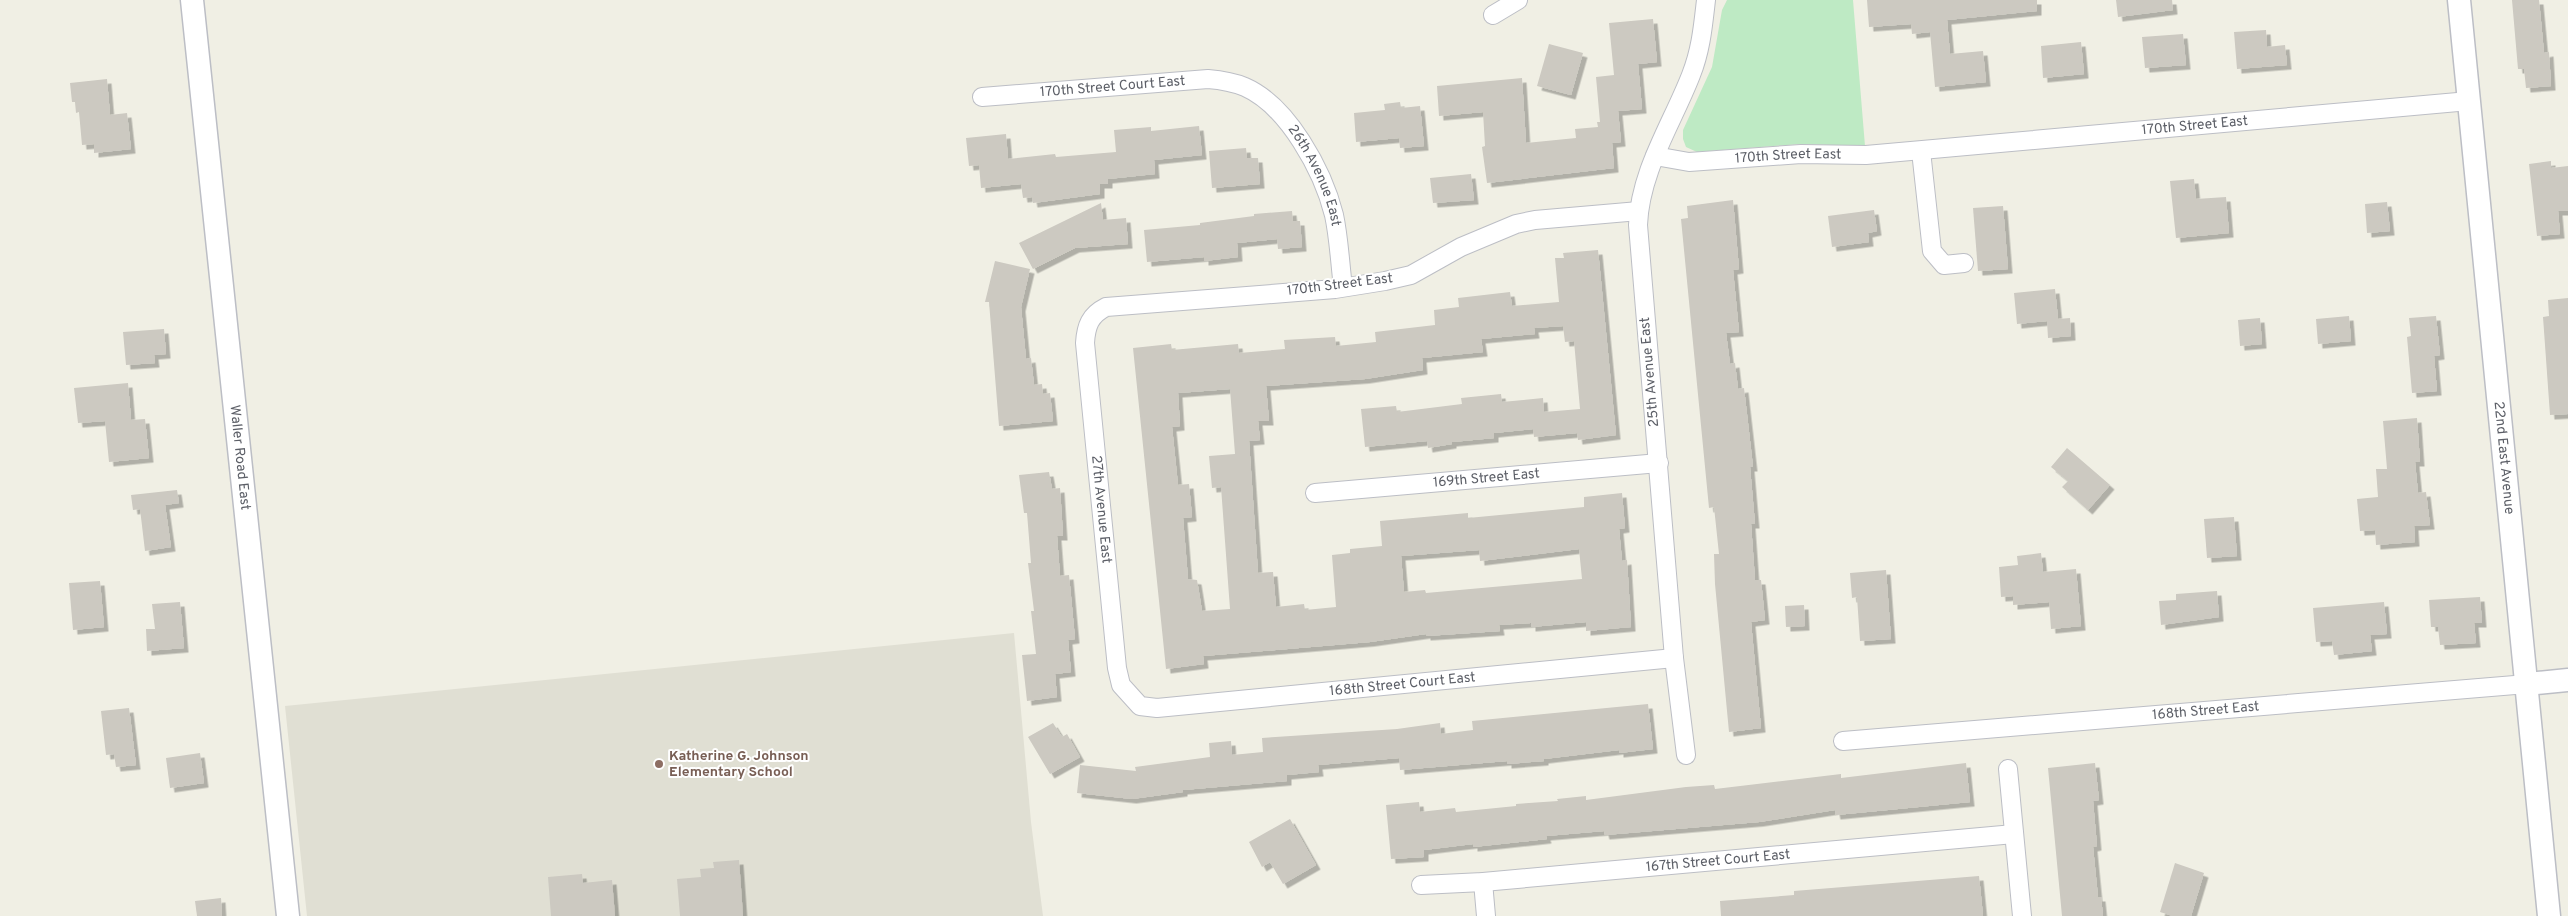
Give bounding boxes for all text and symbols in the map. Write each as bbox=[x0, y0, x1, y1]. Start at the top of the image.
street label: 170th Street Court East bbox=[1039, 72, 1186, 101]
street label: 170th Street East bbox=[2141, 112, 2249, 139]
street label: 26th Avenue East bbox=[1284, 121, 1344, 227]
street label: 170th Street East bbox=[1734, 145, 1842, 167]
street label: 170th Street East bbox=[1286, 270, 1394, 300]
street label: 25th Avenue East bbox=[1637, 316, 1663, 428]
street label: 22nd East Avenue bbox=[2490, 401, 2518, 515]
street label: Waller Road East bbox=[226, 404, 254, 511]
street label: 27th Avenue East bbox=[1088, 454, 1115, 564]
street label: 169th Street East bbox=[1432, 465, 1540, 491]
street label: 168th Street Court East bbox=[1329, 669, 1476, 700]
street label: 168th Street East bbox=[2152, 698, 2260, 724]
place label: Katherine G. Johnson Elementary School bbox=[669, 748, 809, 781]
marker: Katherine G. Johnson Elementary School bbox=[653, 758, 665, 770]
street label: 167th Street Court East bbox=[1645, 846, 1791, 876]

